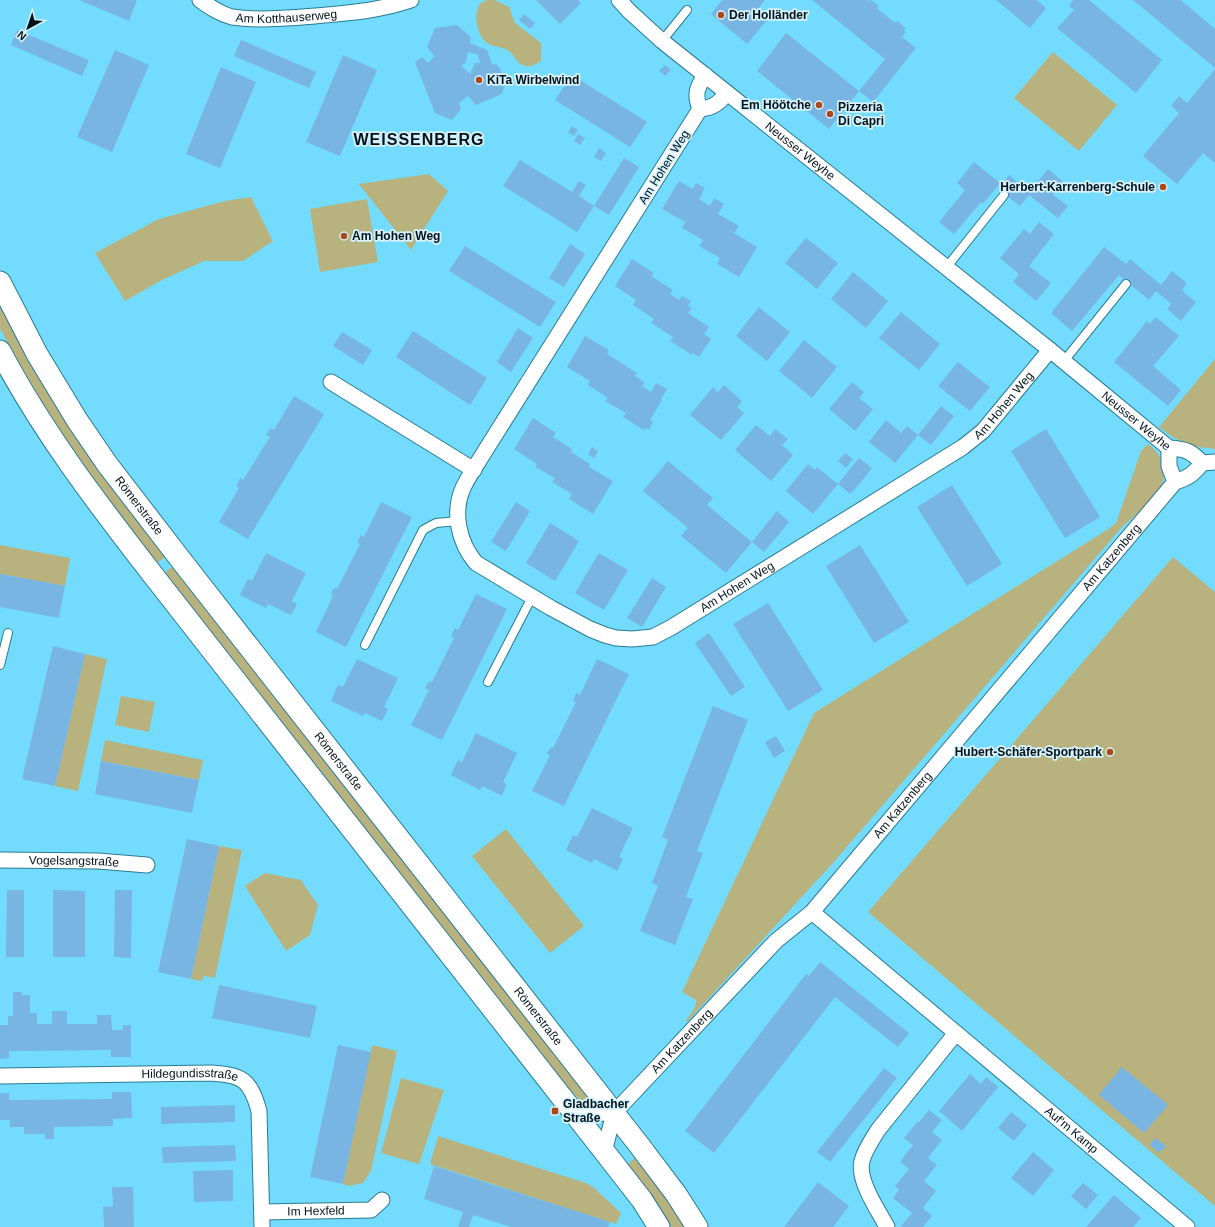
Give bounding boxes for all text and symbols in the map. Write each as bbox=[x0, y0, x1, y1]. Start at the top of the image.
street label: Am Kotthauserweg bbox=[235, 7, 338, 26]
north arrow bbox=[8, 8, 48, 48]
place label: Der Holländer bbox=[729, 8, 808, 22]
marker: Der Holländer bbox=[716, 10, 726, 20]
text: N bbox=[15, 28, 28, 43]
place label: KiTa Wirbelwind bbox=[487, 73, 579, 87]
marker: KiTa Wirbelwind bbox=[474, 75, 484, 85]
place label: Em Höötche bbox=[741, 98, 811, 112]
marker: Em Höötche bbox=[814, 100, 824, 110]
place label: Pizzeria Di Capri bbox=[838, 100, 884, 128]
marker: Pizzeria Di Capri bbox=[825, 109, 835, 119]
street label: Neusser Weyhe bbox=[762, 119, 838, 183]
street label: Am Hohen Weg bbox=[636, 127, 692, 207]
district label: WEISSENBERG bbox=[353, 131, 485, 148]
place label: Herbert-Karrenberg-Schule bbox=[1000, 180, 1155, 194]
marker: Herbert-Karrenberg-Schule bbox=[1158, 182, 1168, 192]
place label: Am Hohen Weg bbox=[352, 229, 440, 243]
marker: Am Hohen Weg bbox=[339, 231, 349, 241]
street label: Am Hohen Weg bbox=[971, 369, 1036, 442]
street label: Neusser Weyhe bbox=[1099, 388, 1174, 454]
street label: Römerstraße bbox=[112, 474, 166, 538]
street label: Am Katzenberg bbox=[1079, 521, 1144, 593]
street label: Am Hohen Weg bbox=[697, 559, 777, 615]
street label: Römerstraße bbox=[311, 729, 366, 793]
place label: Hubert-Schäfer-Sportpark bbox=[955, 745, 1102, 759]
marker: Hubert-Schäfer-Sportpark bbox=[1105, 747, 1115, 757]
street label: Am Katzenberg bbox=[870, 769, 935, 841]
street label: Vogelsangstraße bbox=[29, 853, 120, 870]
street label: Römerstraße bbox=[511, 984, 565, 1048]
street label: Am Katzenberg bbox=[648, 1006, 715, 1076]
street label: Hildegundisstraße bbox=[141, 1066, 241, 1084]
place label: Gladbacher Straße bbox=[563, 1097, 629, 1125]
street label: Auf'm Kamp bbox=[1042, 1104, 1101, 1157]
marker: Gladbacher Straße bbox=[550, 1106, 560, 1116]
street label: Im Hexfeld bbox=[287, 1203, 345, 1219]

